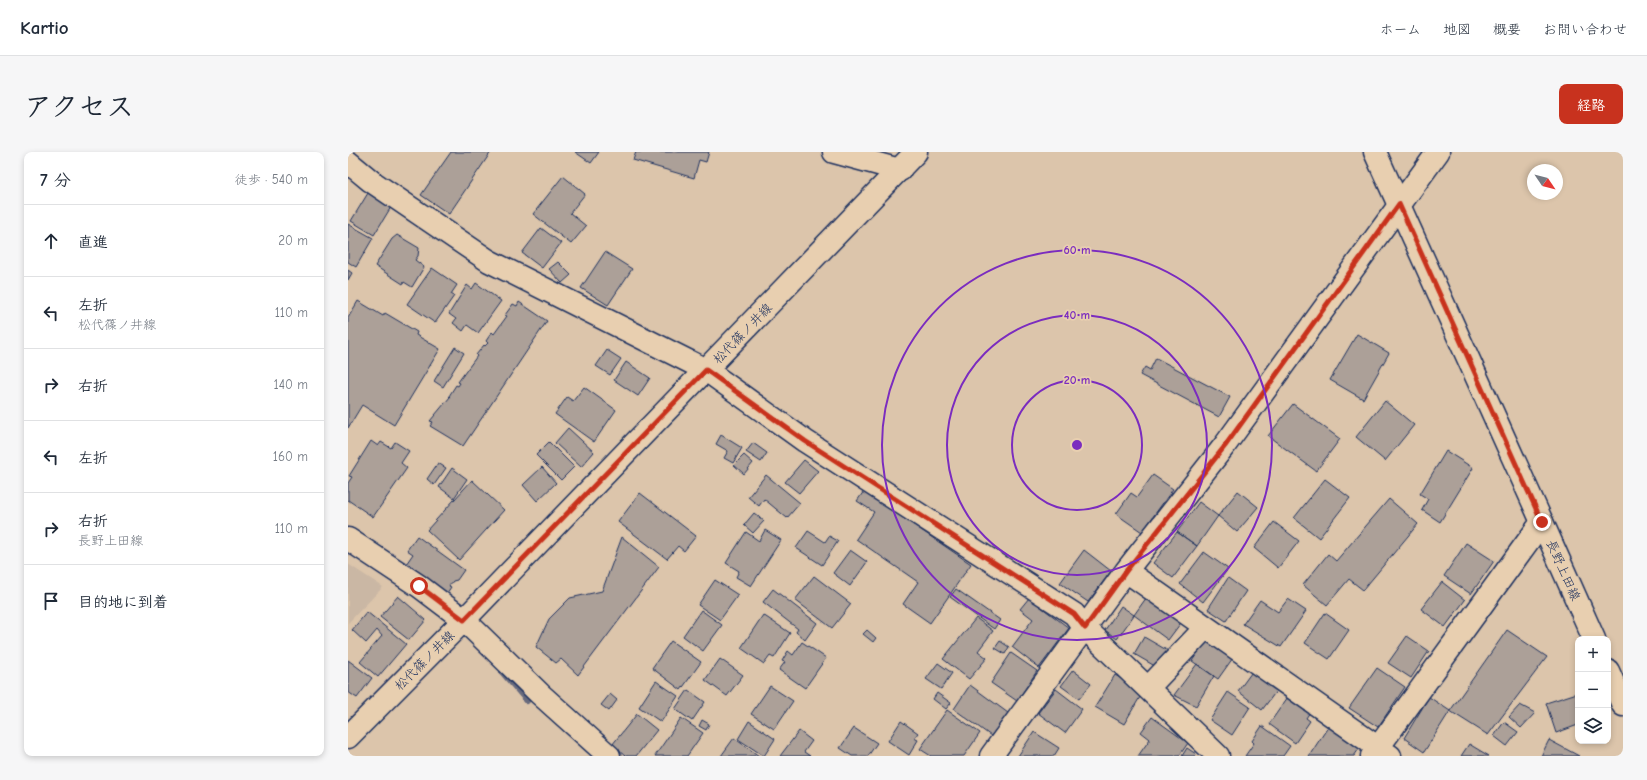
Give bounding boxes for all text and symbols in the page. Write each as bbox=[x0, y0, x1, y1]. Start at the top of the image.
text: Kartio bbox=[20, 17, 69, 39]
text: ホーム bbox=[1380, 21, 1421, 38]
text: 地図 bbox=[1443, 21, 1471, 38]
text: 概要 bbox=[1493, 21, 1521, 38]
text: お問い合わせ bbox=[1543, 21, 1627, 38]
button: 経路 bbox=[1559, 84, 1623, 124]
text: アクセス bbox=[24, 91, 134, 123]
north arrow bbox=[1527, 164, 1563, 200]
text: 7 分 bbox=[40, 171, 71, 190]
text: 徒歩 · 540 m bbox=[235, 172, 308, 187]
icon: ahead bbox=[40, 230, 62, 252]
text: 直進 bbox=[78, 233, 108, 251]
text: 20 m bbox=[278, 233, 308, 248]
text: 60 m bbox=[1064, 243, 1090, 257]
text: 左折 bbox=[78, 296, 108, 314]
street label: 松代篠ノ井線 bbox=[710, 299, 776, 367]
icon: left bbox=[40, 302, 62, 324]
text: 110 m bbox=[275, 305, 308, 320]
text: 40 m bbox=[1064, 308, 1090, 322]
text: 松代篠ノ井線 bbox=[78, 317, 156, 332]
text: 20 m bbox=[1064, 373, 1090, 387]
icon: right bbox=[40, 374, 62, 396]
text: 右折 bbox=[78, 377, 108, 395]
text: 140 m bbox=[274, 377, 308, 392]
centre of rings bbox=[1070, 438, 1084, 452]
icon: left bbox=[40, 446, 62, 468]
text: 左折 bbox=[78, 449, 108, 467]
text: 160 m bbox=[273, 449, 308, 464]
text: 右折 bbox=[78, 512, 108, 530]
route end bbox=[1533, 513, 1551, 531]
icon: right bbox=[40, 518, 62, 540]
text: 110 m bbox=[275, 521, 308, 536]
text: 長野上田線 bbox=[78, 533, 143, 548]
street label: 長野上田線 bbox=[1543, 537, 1584, 604]
route start bbox=[410, 577, 428, 595]
icon: arrive bbox=[40, 590, 62, 612]
text: 目的地に到着 bbox=[78, 593, 168, 611]
street label: 松代篠ノ井線 bbox=[391, 627, 458, 693]
map controls bbox=[1575, 636, 1611, 744]
button: + bbox=[1575, 636, 1611, 672]
button: − bbox=[1575, 672, 1611, 708]
button: layers bbox=[1575, 708, 1611, 744]

